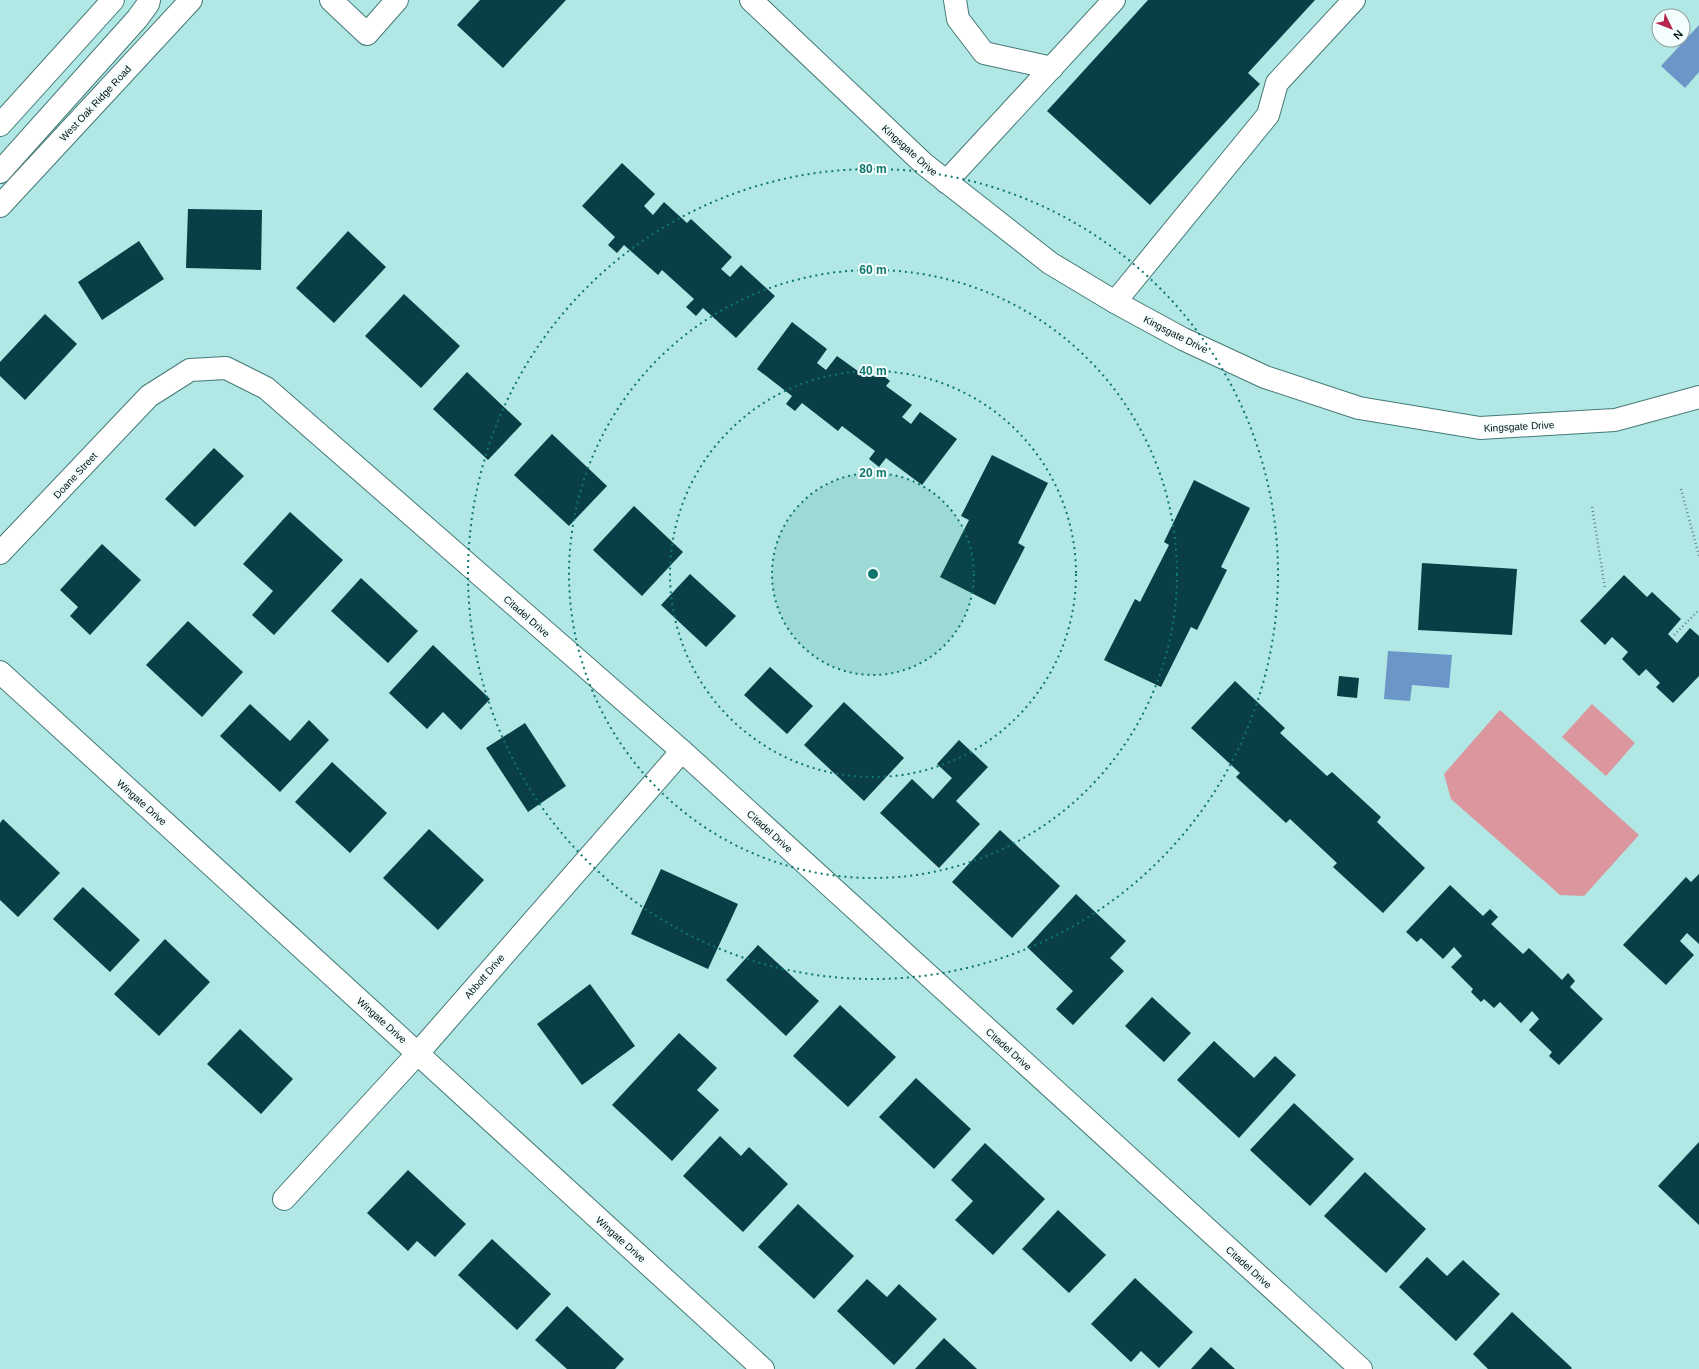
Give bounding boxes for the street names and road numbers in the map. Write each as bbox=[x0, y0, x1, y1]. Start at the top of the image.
street label: West Oak Ridge Road bbox=[57, 63, 133, 143]
street label: Kingsgate Drive bbox=[880, 123, 940, 178]
street label: Kingsgate Drive bbox=[1142, 314, 1210, 356]
street label: Kingsgate Drive bbox=[1483, 419, 1555, 434]
street label: Doane Street bbox=[51, 450, 100, 501]
street label: Citadel Drive bbox=[501, 593, 552, 640]
street label: Wingate Drive bbox=[115, 777, 169, 828]
street label: Citadel Drive bbox=[745, 808, 795, 855]
street label: Abbott Drive bbox=[462, 952, 507, 1001]
street label: Wingate Drive bbox=[355, 995, 409, 1046]
street label: Citadel Drive bbox=[984, 1026, 1034, 1073]
street label: Wingate Drive bbox=[594, 1214, 648, 1265]
street label: Citadel Drive bbox=[1224, 1244, 1274, 1291]

